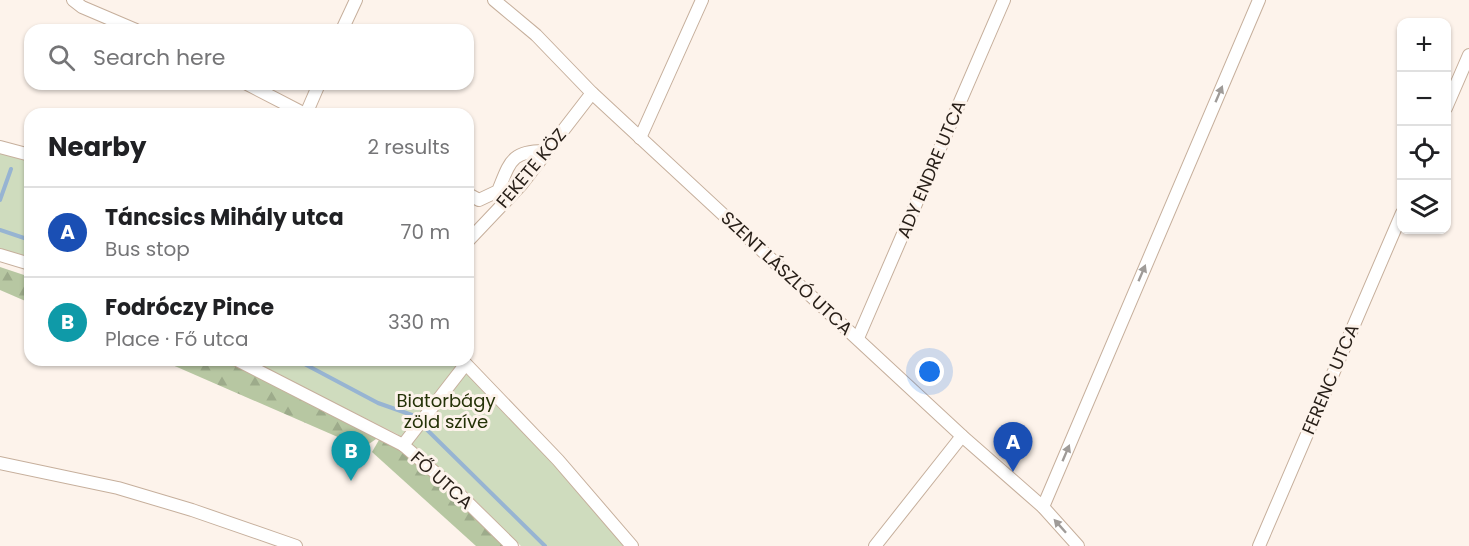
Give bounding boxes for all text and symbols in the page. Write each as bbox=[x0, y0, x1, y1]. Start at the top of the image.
map controls bbox=[1397, 18, 1451, 234]
button: + bbox=[1397, 18, 1451, 72]
search box bbox=[24, 24, 474, 90]
icon: search bbox=[45, 41, 78, 74]
text: Search here bbox=[93, 42, 226, 73]
button: − bbox=[1397, 72, 1451, 126]
one-way arrow bbox=[1215, 85, 1224, 103]
street label: ADY ENDRE UTCA bbox=[891, 96, 971, 242]
street label: FEKETE KÖZ bbox=[490, 123, 572, 213]
button: locate bbox=[1397, 126, 1451, 180]
text: Nearby bbox=[48, 129, 146, 165]
text: 2 results bbox=[367, 133, 450, 161]
button: layers bbox=[1397, 180, 1451, 234]
text: Táncsics Mihály utca bbox=[105, 202, 344, 233]
street label: SZENT LÁSZLÓ UTCA bbox=[716, 205, 858, 341]
text: A bbox=[60, 218, 75, 246]
text: 70 m bbox=[401, 218, 450, 246]
text: Bus stop bbox=[105, 235, 190, 263]
one-way arrow bbox=[1138, 265, 1147, 282]
text: Fodróczy Pince bbox=[105, 292, 274, 323]
text: B bbox=[61, 308, 74, 336]
text: 330 m bbox=[388, 308, 450, 336]
street label: FERENC UTCA bbox=[1295, 320, 1365, 438]
text: Place · Fő utca bbox=[105, 325, 248, 353]
your location bbox=[915, 357, 944, 386]
park label: Biatorbágy zöld szíve bbox=[396, 388, 496, 434]
pin: A bbox=[994, 422, 1032, 472]
pin: B bbox=[332, 432, 370, 481]
one-way arrow bbox=[1062, 444, 1071, 462]
street label: FŐ UTCA bbox=[405, 445, 479, 515]
one-way arrow bbox=[1054, 518, 1067, 534]

